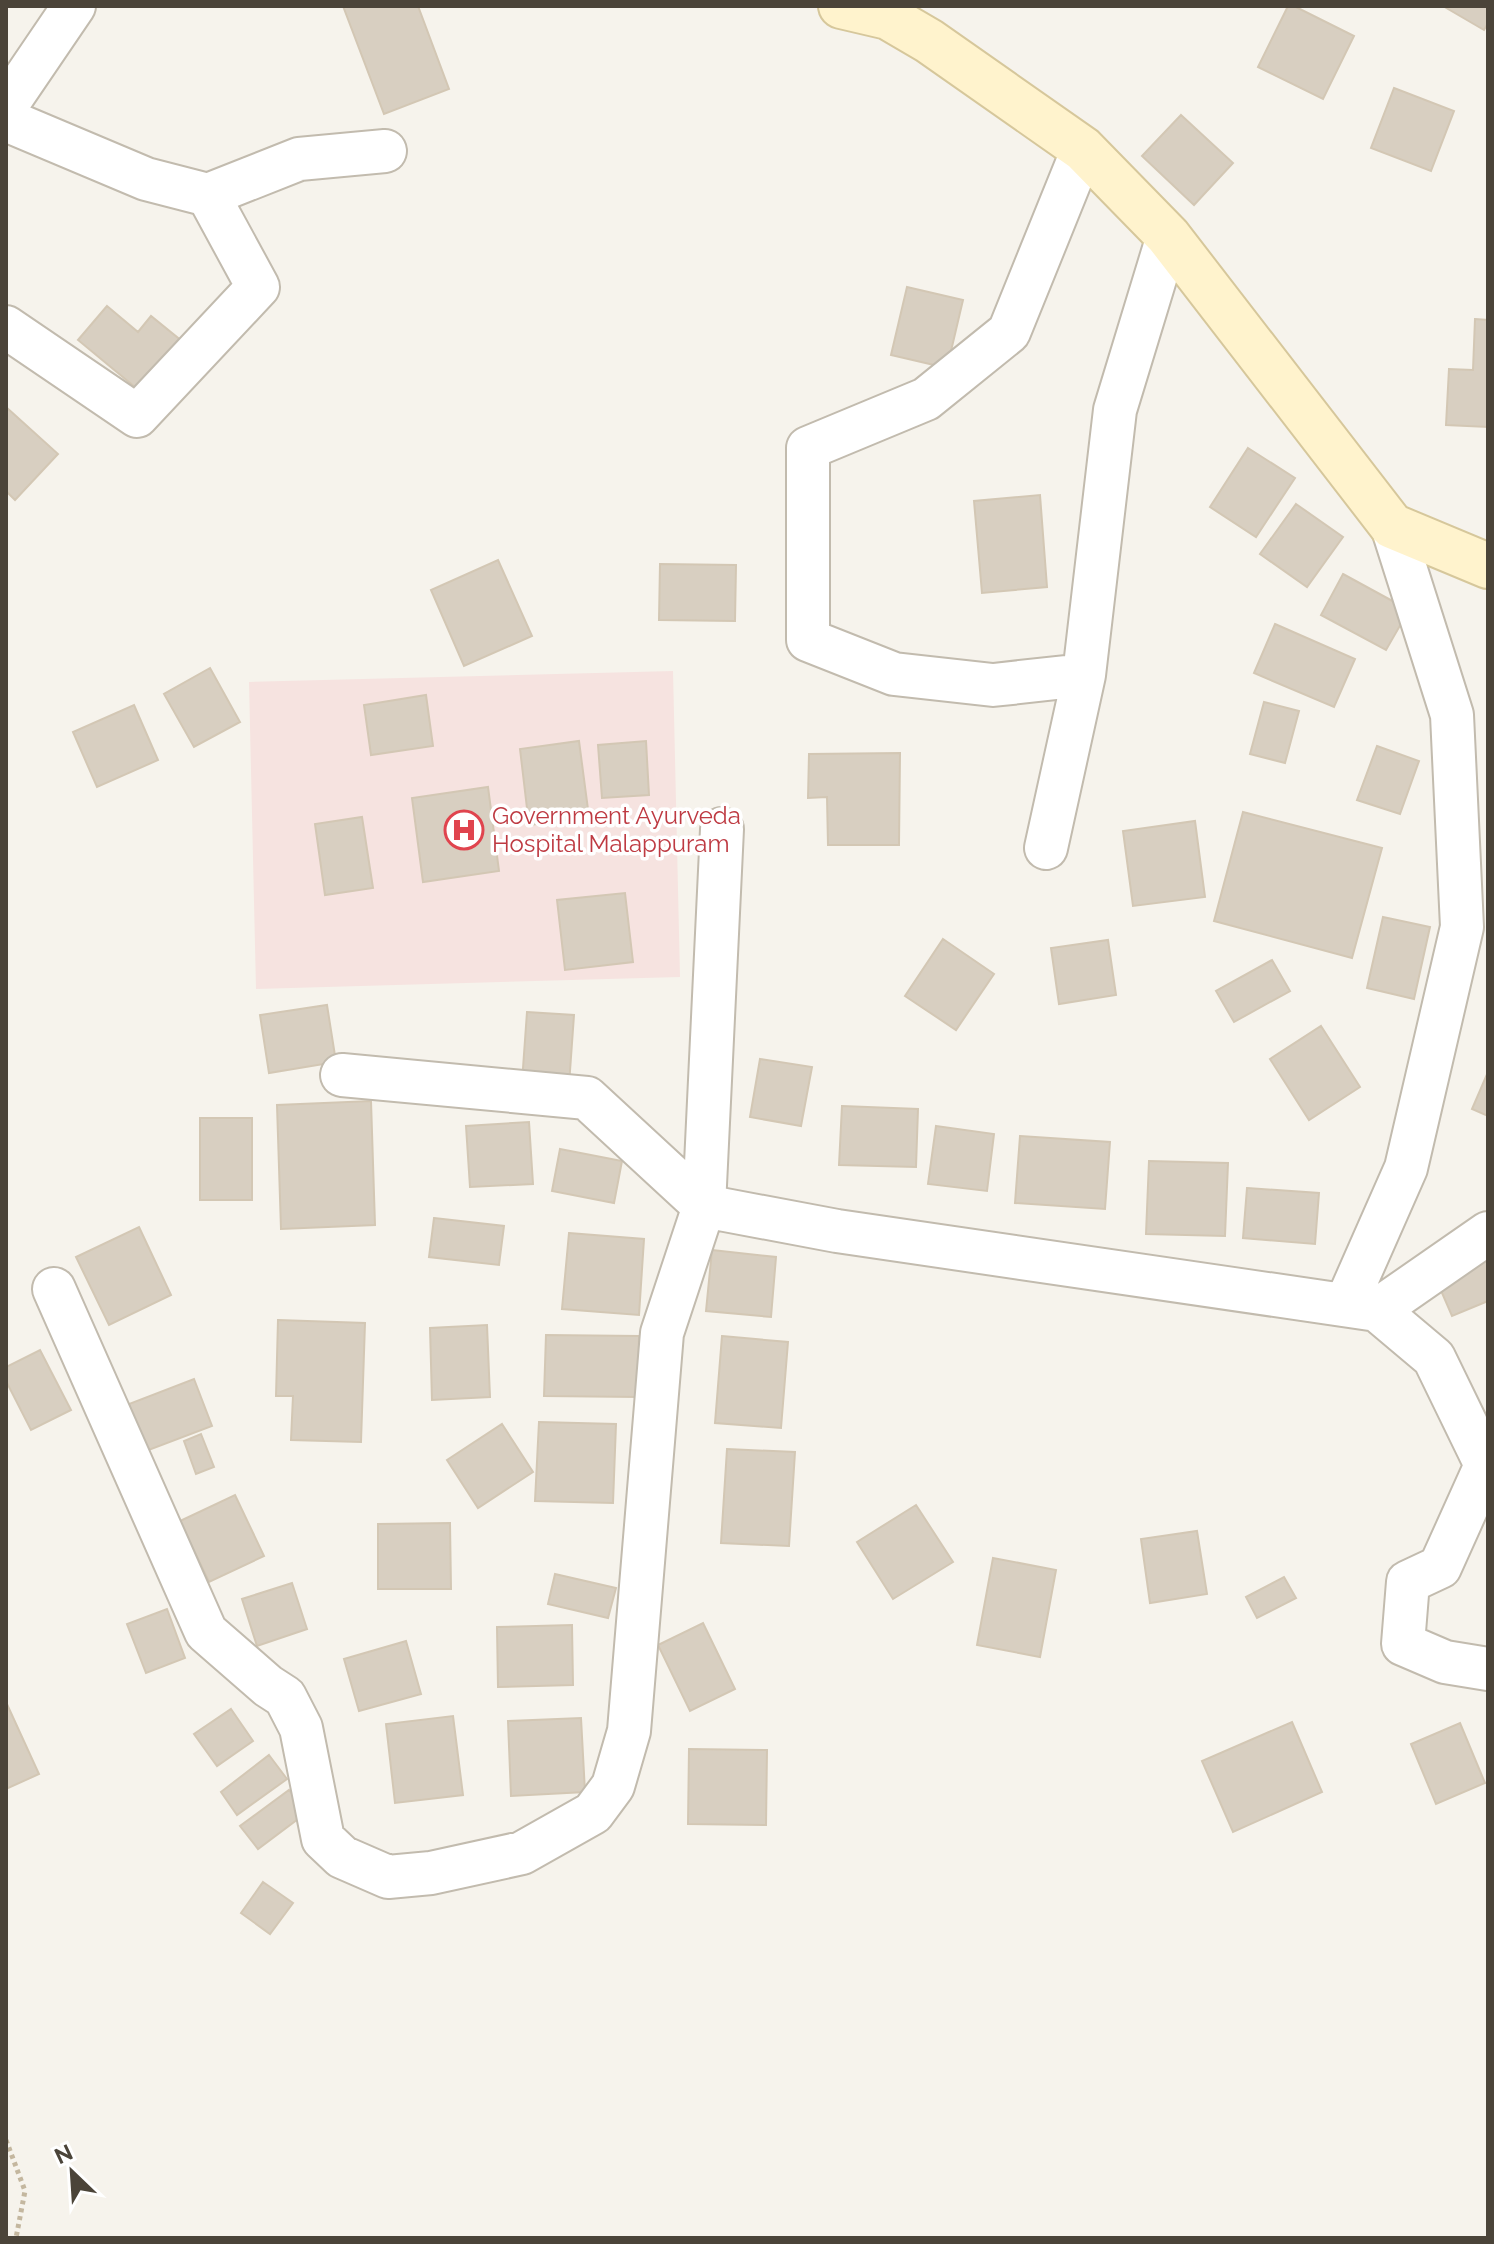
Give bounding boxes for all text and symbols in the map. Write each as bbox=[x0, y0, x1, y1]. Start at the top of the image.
place label: Government Ayurveda Hospital Malappuram bbox=[492, 801, 741, 858]
hospital icon: Government Ayurveda Hospital Malappuram bbox=[443, 809, 485, 851]
north arrow bbox=[32, 2132, 112, 2212]
text: N bbox=[50, 2139, 77, 2169]

